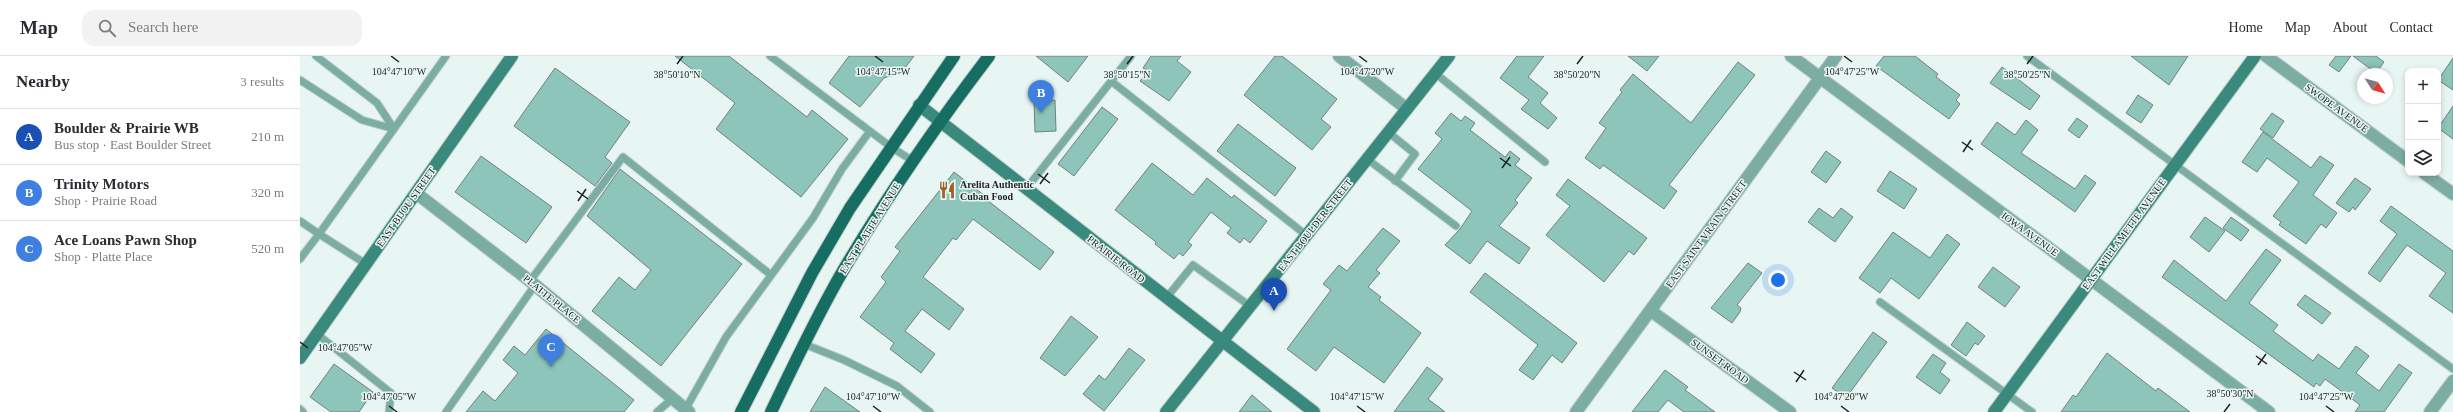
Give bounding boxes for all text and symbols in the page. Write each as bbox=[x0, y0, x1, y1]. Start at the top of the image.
search box bbox=[82, 10, 362, 46]
text: Map bbox=[20, 17, 58, 38]
icon: search bbox=[96, 17, 118, 39]
text: Search here bbox=[128, 19, 198, 35]
text: Home bbox=[2229, 20, 2263, 35]
text: Map bbox=[2285, 20, 2310, 35]
text: About bbox=[2332, 20, 2367, 35]
text: Contact bbox=[2389, 20, 2433, 35]
text: 104°47'10"W bbox=[372, 66, 427, 77]
text: 104°47'15"W bbox=[856, 66, 911, 77]
text: 104°47'20"W bbox=[1340, 66, 1395, 77]
text: 104°47'25"W bbox=[1825, 66, 1880, 77]
north arrow bbox=[2357, 68, 2393, 104]
map controls bbox=[2405, 68, 2441, 176]
button: + bbox=[2405, 68, 2441, 104]
text: 38°50'10"N bbox=[653, 69, 701, 80]
text: 38°50'15"N bbox=[1103, 69, 1151, 80]
text: 38°50'20"N bbox=[1553, 69, 1601, 80]
text: 38°50'25"N bbox=[2003, 69, 2051, 80]
text: Nearby bbox=[16, 72, 70, 91]
text: 3 results bbox=[240, 74, 284, 89]
pin: B bbox=[1028, 80, 1054, 113]
street label: SWOPE AVENUE bbox=[2303, 81, 2371, 135]
button: − bbox=[2405, 104, 2441, 140]
text: Boulder & Prairie WB bbox=[54, 120, 199, 136]
text: A bbox=[24, 129, 34, 144]
text: 210 m bbox=[251, 129, 284, 144]
text: Bus stop · East Boulder Street bbox=[54, 137, 211, 152]
button: layers bbox=[2405, 140, 2441, 176]
street label: EAST BIJOU STREET bbox=[374, 165, 438, 249]
text: Trinity Motors bbox=[54, 176, 149, 192]
street label: EAST WILLAMETTE AVENUE bbox=[2080, 176, 2168, 292]
street label: EAST BOULDER STREET bbox=[1276, 177, 1354, 273]
street label: EAST SAINT VRAIN STREET bbox=[1663, 178, 1749, 290]
place label: Arelita Authentic Cuban Food bbox=[960, 179, 1035, 202]
street label: EAST PLATTE AVENUE bbox=[837, 180, 903, 276]
restaurant icon: Arelita Authentic Cuban Food bbox=[937, 180, 957, 200]
text: B bbox=[25, 185, 33, 200]
text: 320 m bbox=[251, 185, 284, 200]
text: Shop · Prairie Road bbox=[54, 193, 157, 208]
street label: IOWA AVENUE bbox=[2000, 210, 2060, 258]
text: Ace Loans Pawn Shop bbox=[54, 232, 197, 248]
street label: PRAIRIE ROAD bbox=[1085, 233, 1147, 285]
text: C bbox=[24, 241, 34, 256]
text: 520 m bbox=[251, 241, 284, 256]
text: Shop · Platte Place bbox=[54, 249, 153, 264]
your location bbox=[1768, 270, 1788, 290]
street label: PLATTE PLACE bbox=[521, 273, 583, 325]
pin: A bbox=[1261, 278, 1287, 311]
pin: C bbox=[538, 334, 564, 367]
street label: SUNSET ROAD bbox=[1689, 336, 1751, 386]
text: 104°47'05"W bbox=[318, 342, 373, 353]
text: 38°50'30"N bbox=[2206, 388, 2254, 399]
text: 104°47'05"W bbox=[362, 391, 417, 402]
text: 104°47'10"W bbox=[846, 391, 901, 402]
text: 104°47'15"W bbox=[1330, 391, 1385, 402]
text: 104°47'20"W bbox=[1814, 391, 1869, 402]
text: 104°47'25"W bbox=[2299, 391, 2354, 402]

